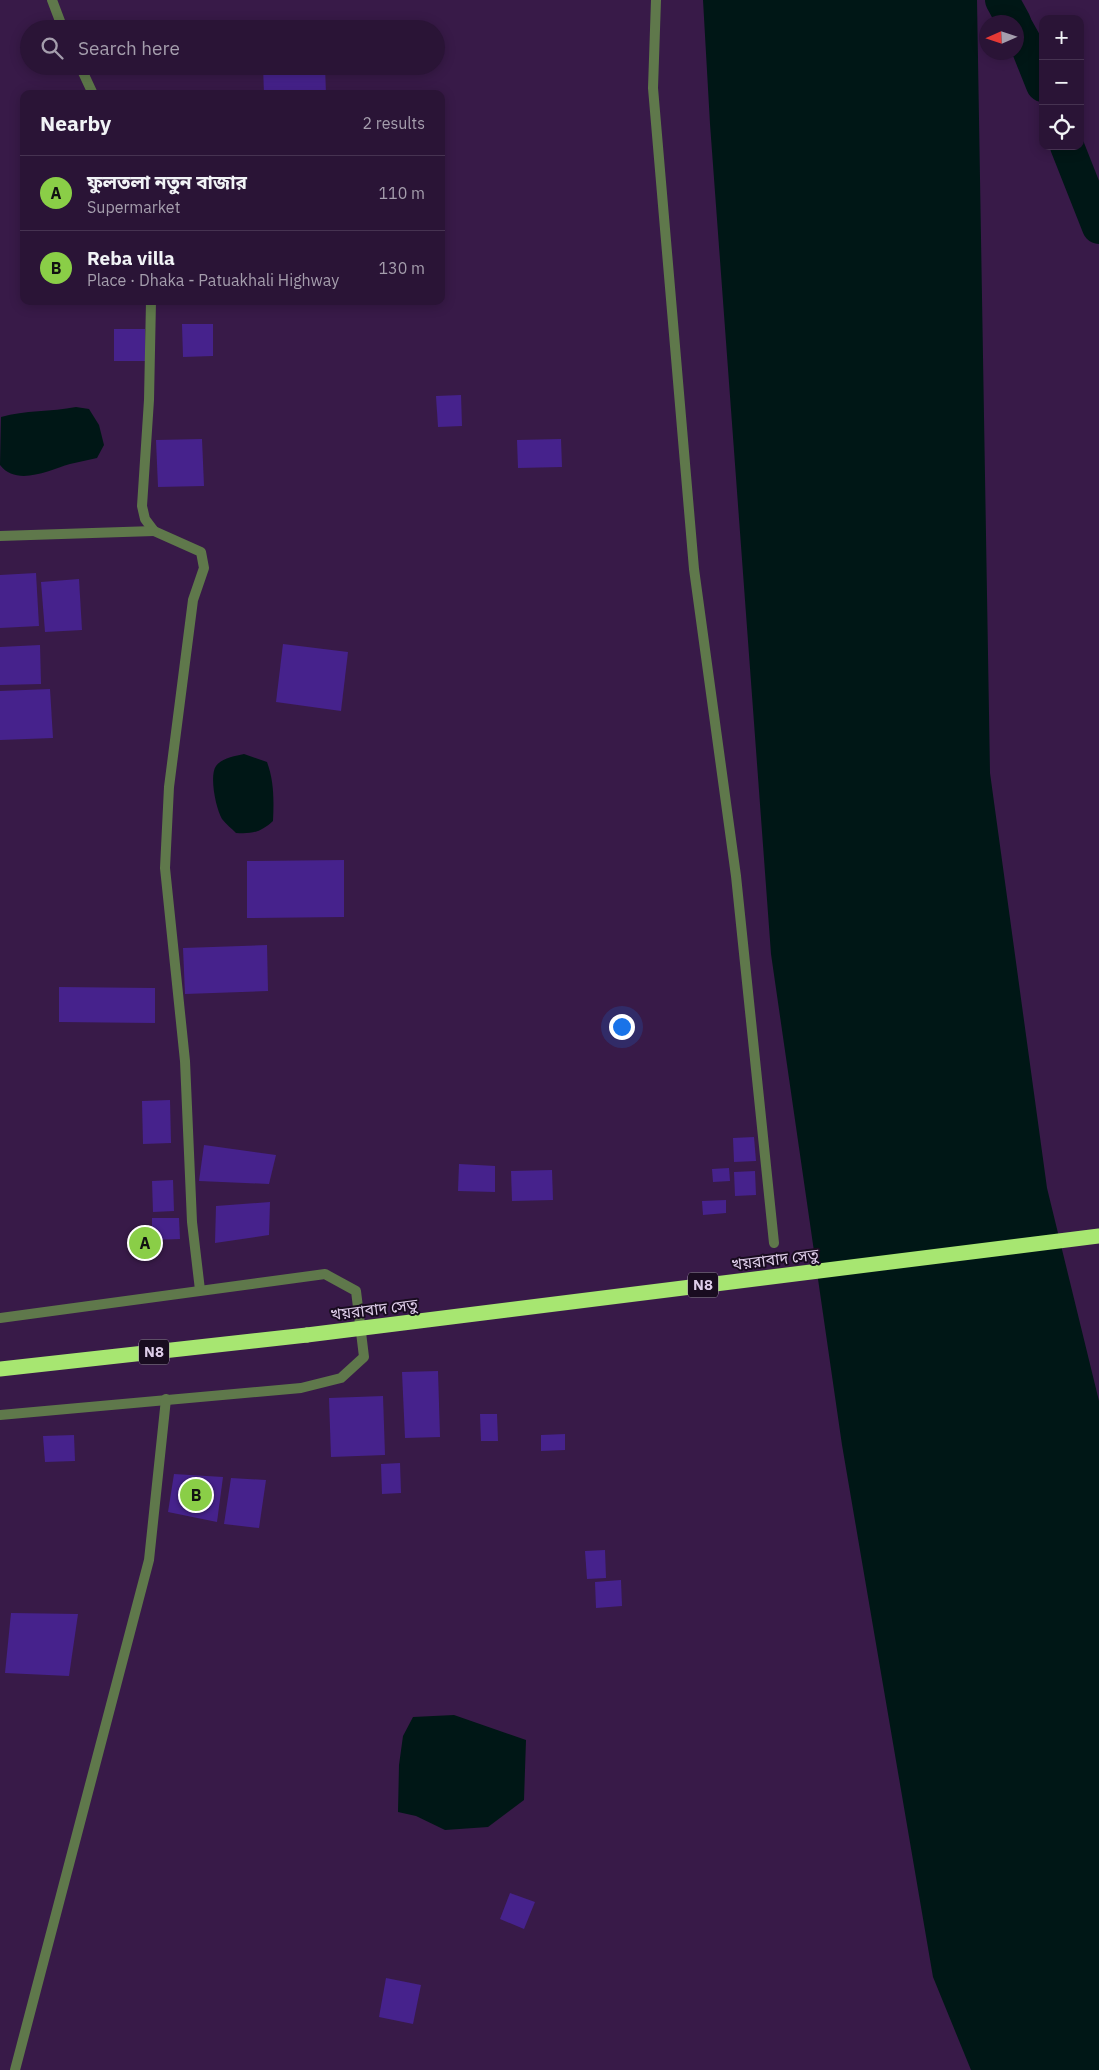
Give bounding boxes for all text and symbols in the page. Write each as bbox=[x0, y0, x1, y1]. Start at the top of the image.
north arrow bbox=[979, 15, 1024, 60]
map controls bbox=[1039, 15, 1084, 150]
button: + bbox=[1039, 15, 1084, 60]
search box bbox=[20, 20, 445, 75]
icon: search bbox=[38, 34, 66, 62]
text: Search here bbox=[78, 36, 180, 60]
button: − bbox=[1039, 60, 1084, 105]
button: locate bbox=[1039, 105, 1084, 150]
text: Nearby bbox=[40, 109, 111, 137]
text: 2 results bbox=[362, 113, 425, 133]
text: ফুলতলা নতুন বাজার bbox=[87, 170, 247, 194]
text: A bbox=[51, 183, 61, 203]
text: 110 m bbox=[378, 183, 425, 203]
text: Supermarket bbox=[87, 197, 180, 217]
text: Reba villa bbox=[87, 246, 175, 270]
text: B bbox=[51, 258, 61, 278]
text: 130 m bbox=[378, 258, 425, 278]
text: Place · Dhaka - Patuakhali Highway bbox=[87, 270, 339, 290]
your location bbox=[609, 1014, 635, 1040]
pin: A bbox=[129, 1224, 161, 1262]
street label: খয়রাবাদ সেতু bbox=[730, 1244, 821, 1274]
road number: N8 bbox=[688, 1272, 718, 1298]
street label: খয়রাবাদ সেতু bbox=[329, 1294, 420, 1324]
road number: N8 bbox=[139, 1340, 169, 1364]
pin: B bbox=[180, 1476, 212, 1514]

